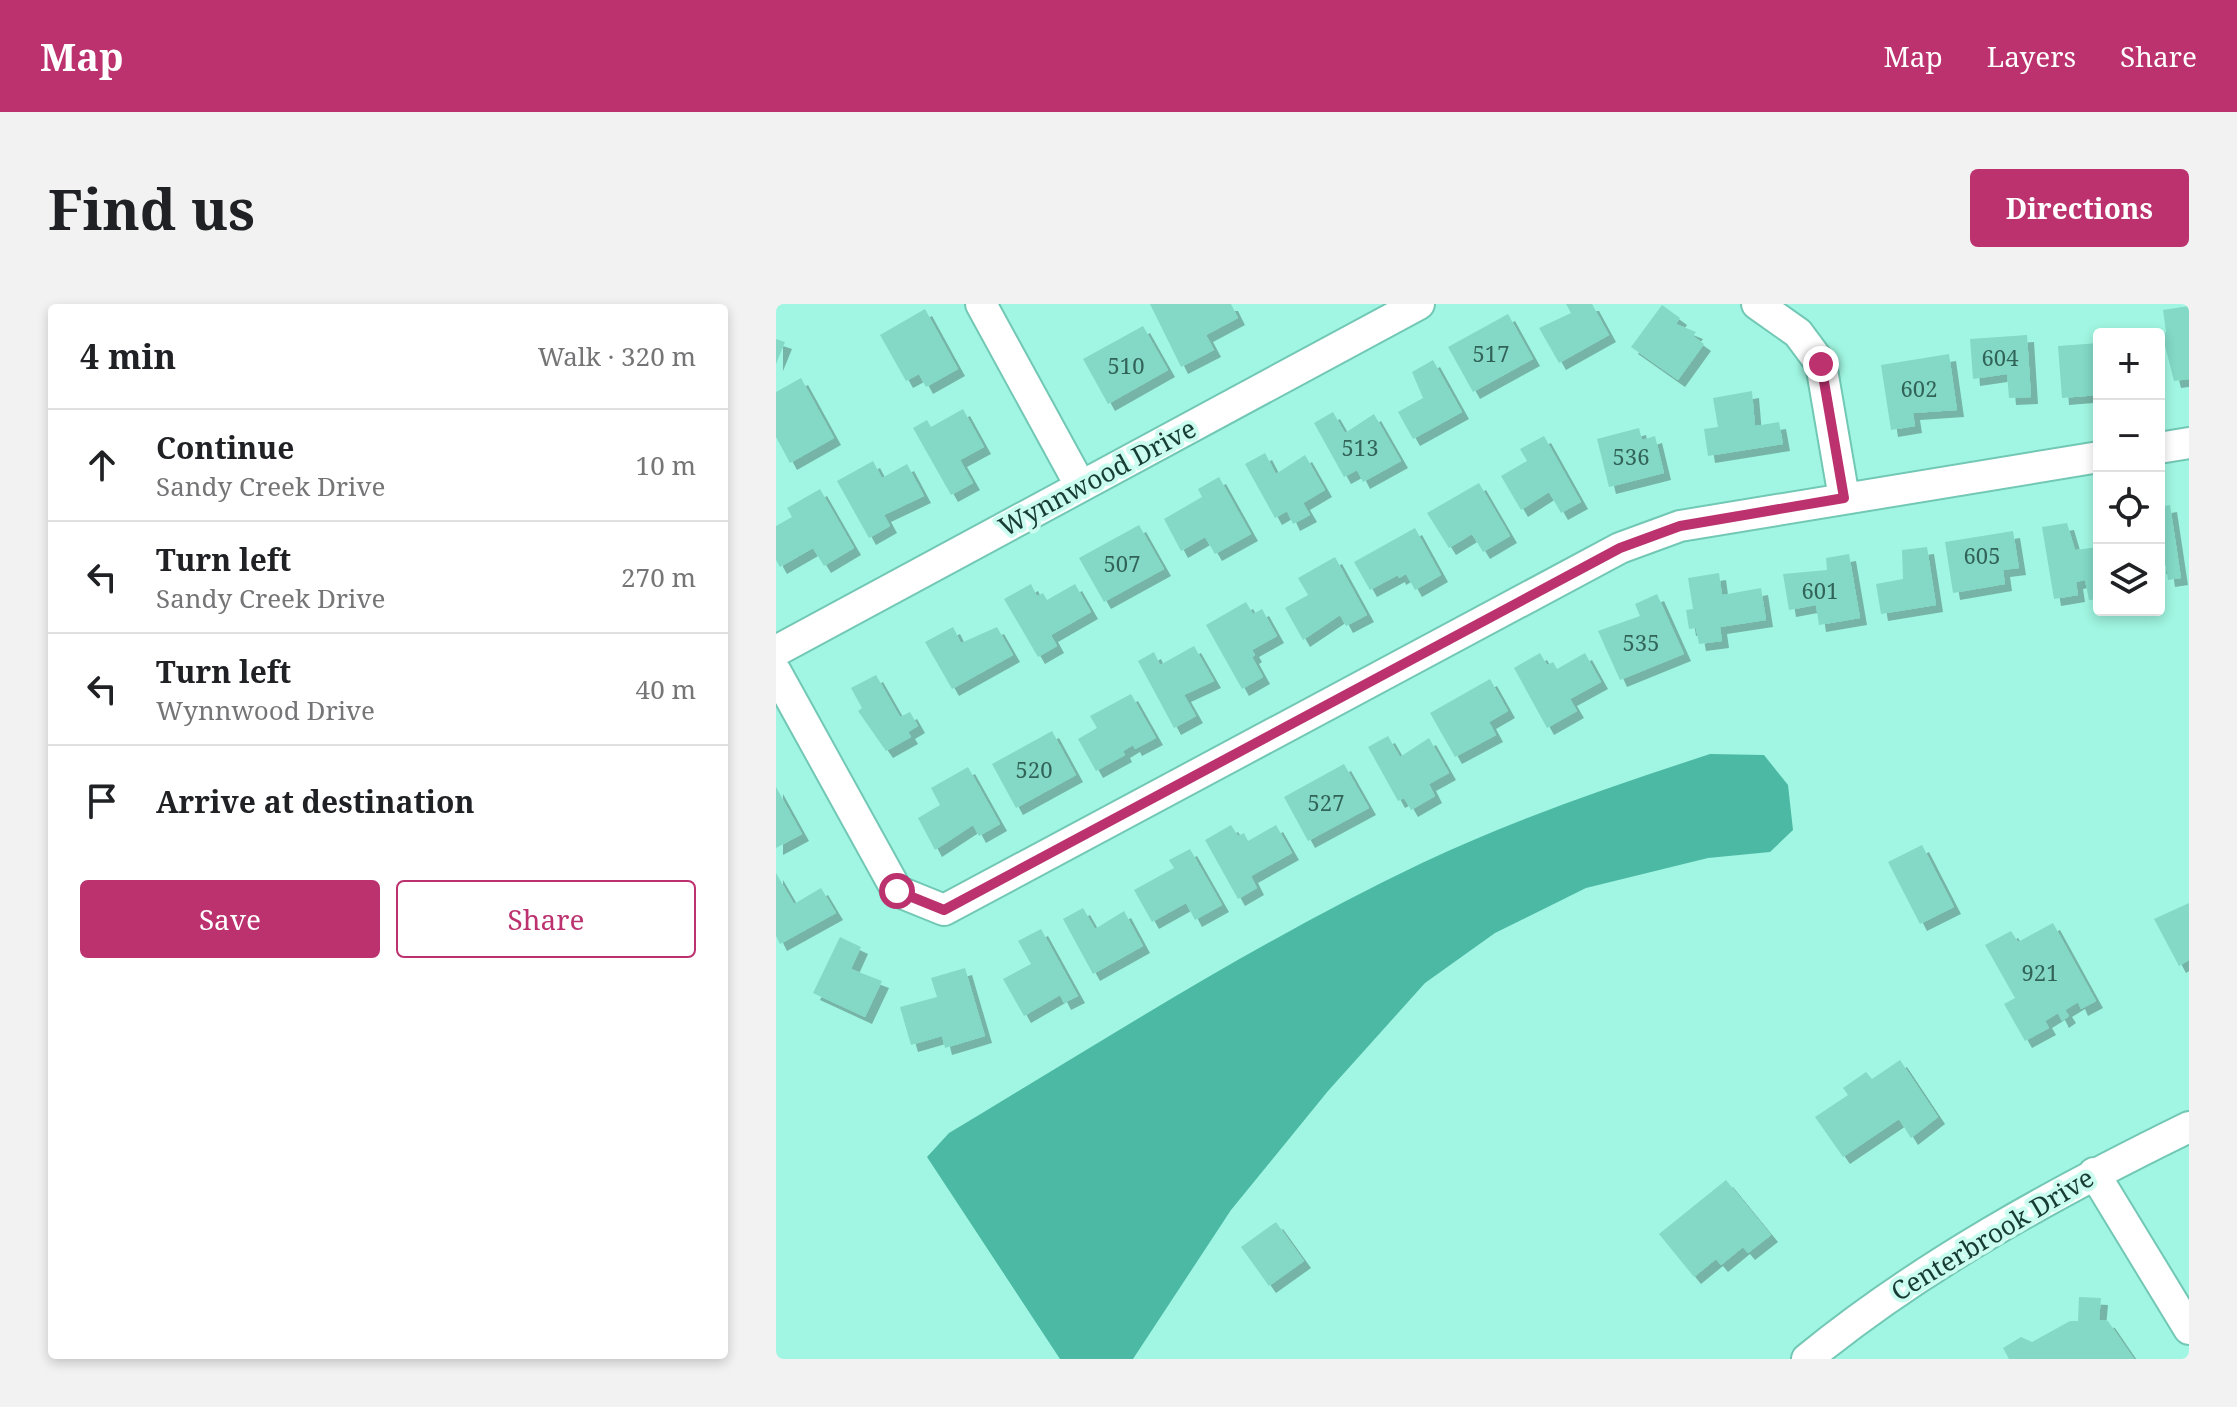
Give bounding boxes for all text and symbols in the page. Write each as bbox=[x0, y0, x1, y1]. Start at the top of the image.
text: Map bbox=[40, 30, 124, 82]
text: Map bbox=[1884, 37, 1943, 75]
text: Layers bbox=[1987, 37, 2076, 75]
text: Share bbox=[2120, 37, 2197, 75]
button: Directions bbox=[1970, 169, 2189, 247]
text: Find us bbox=[48, 170, 255, 246]
map controls bbox=[2093, 328, 2165, 616]
button: + bbox=[2093, 328, 2165, 400]
text: 4 min bbox=[80, 333, 176, 379]
text: Walk · 320 m bbox=[538, 338, 696, 374]
house number: 517 bbox=[1473, 338, 1509, 368]
house number: 604 bbox=[1982, 342, 2018, 372]
route end bbox=[1803, 346, 1839, 382]
house number: 510 bbox=[1108, 350, 1144, 380]
house number: 602 bbox=[1901, 373, 1937, 403]
button: − bbox=[2093, 400, 2165, 472]
street label: Wynnwood Drive bbox=[992, 410, 1202, 544]
text: Continue bbox=[156, 427, 294, 468]
house number: 513 bbox=[1342, 432, 1378, 462]
house number: 536 bbox=[1613, 441, 1649, 471]
icon: ahead bbox=[80, 443, 124, 487]
text: 10 m bbox=[636, 447, 696, 483]
text: Sandy Creek Drive bbox=[156, 468, 385, 504]
button: locate bbox=[2093, 472, 2165, 544]
text: Turn left bbox=[156, 539, 291, 580]
house number: 605 bbox=[1964, 540, 2000, 570]
button: layers bbox=[2093, 544, 2165, 616]
house number: 507 bbox=[1104, 548, 1140, 578]
icon: left bbox=[80, 555, 124, 599]
text: 270 m bbox=[621, 559, 696, 595]
house number: 601 bbox=[1802, 575, 1838, 605]
text: Sandy Creek Drive bbox=[156, 580, 385, 616]
house number: 535 bbox=[1623, 627, 1659, 657]
text: Turn left bbox=[156, 651, 291, 692]
icon: left bbox=[80, 667, 124, 711]
text: 40 m bbox=[636, 671, 696, 707]
text: Wynnwood Drive bbox=[156, 692, 375, 728]
house number: 520 bbox=[1016, 754, 1052, 784]
icon: arrive bbox=[80, 779, 124, 823]
text: Arrive at destination bbox=[156, 781, 475, 822]
house number: 527 bbox=[1308, 787, 1344, 817]
route start bbox=[879, 873, 915, 909]
button: Save bbox=[80, 880, 380, 958]
button: Share bbox=[396, 880, 696, 958]
house number: 921 bbox=[2022, 957, 2058, 987]
street label: Centerbrook Drive bbox=[1884, 1159, 2100, 1309]

